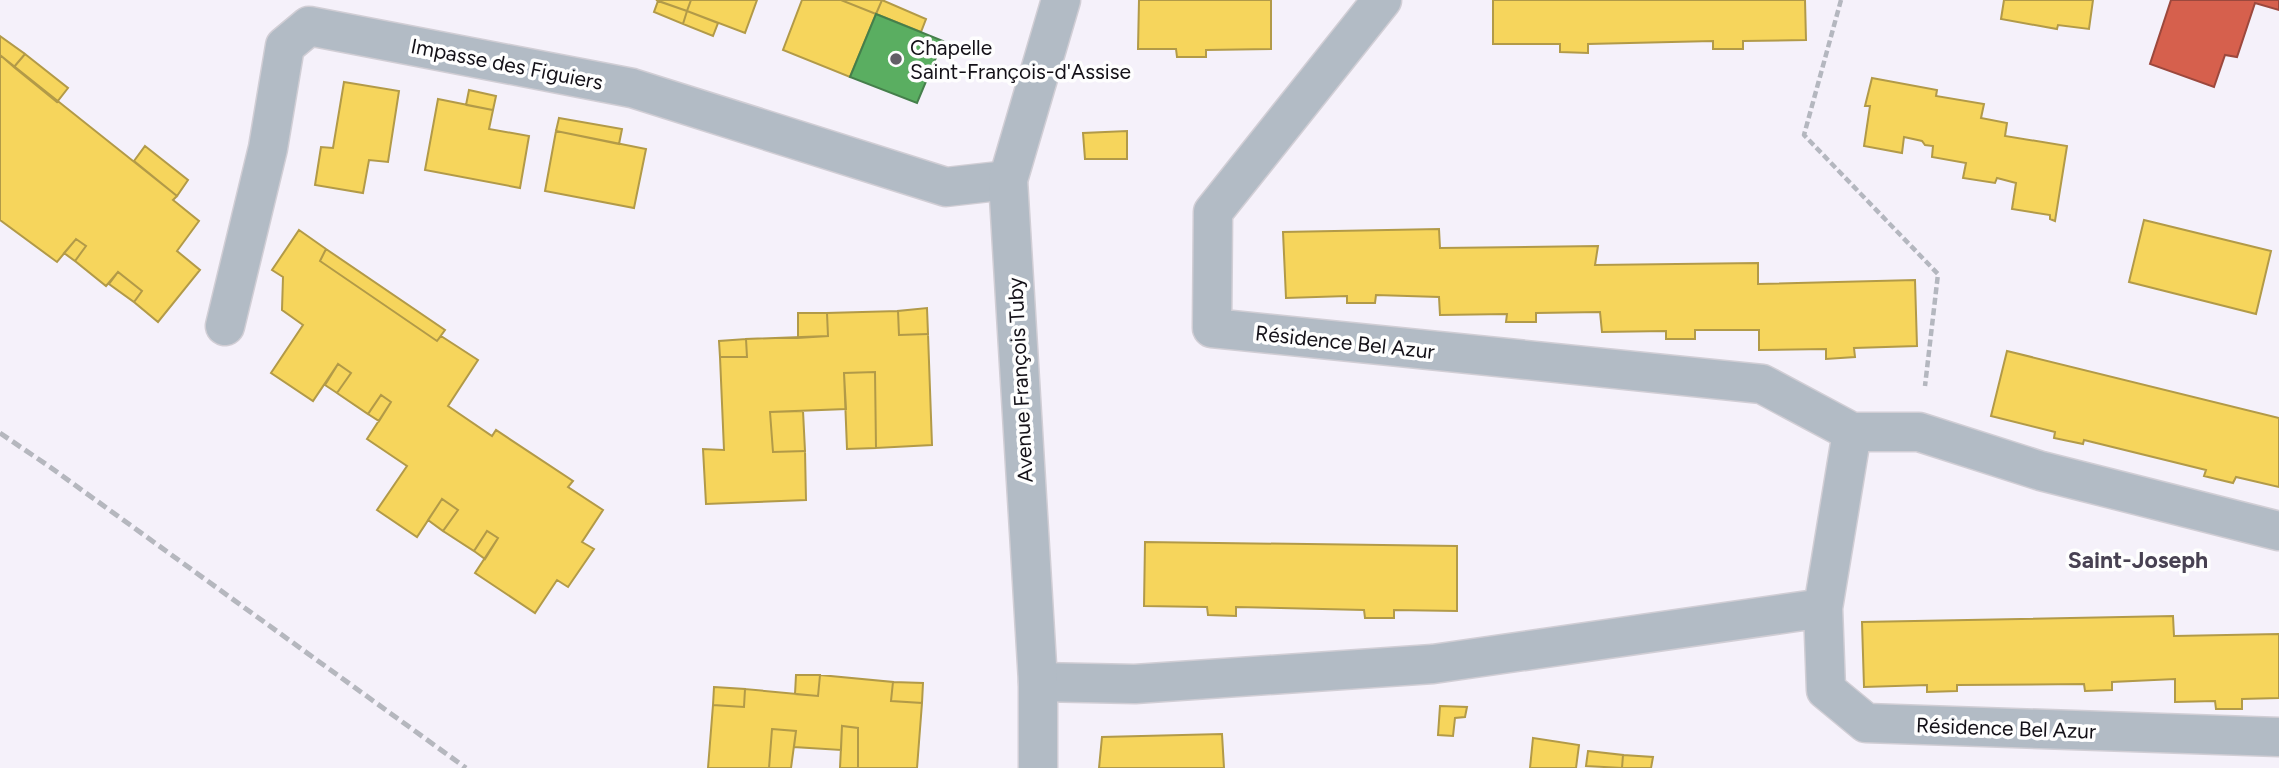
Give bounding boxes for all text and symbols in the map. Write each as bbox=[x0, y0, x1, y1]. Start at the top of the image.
street label: Impasse des Figuiers bbox=[409, 33, 605, 95]
place label: Chapelle Saint-François-d'Assise bbox=[910, 35, 1131, 84]
marker: Chapelle Saint-François-d'Assise bbox=[888, 51, 904, 67]
street label: Avenue François Tuby bbox=[1002, 277, 1038, 483]
street label: Résidence Bel Azur bbox=[1254, 320, 1436, 364]
district label: Saint-Joseph bbox=[2068, 546, 2208, 574]
street label: Résidence Bel Azur bbox=[1915, 712, 2097, 744]

